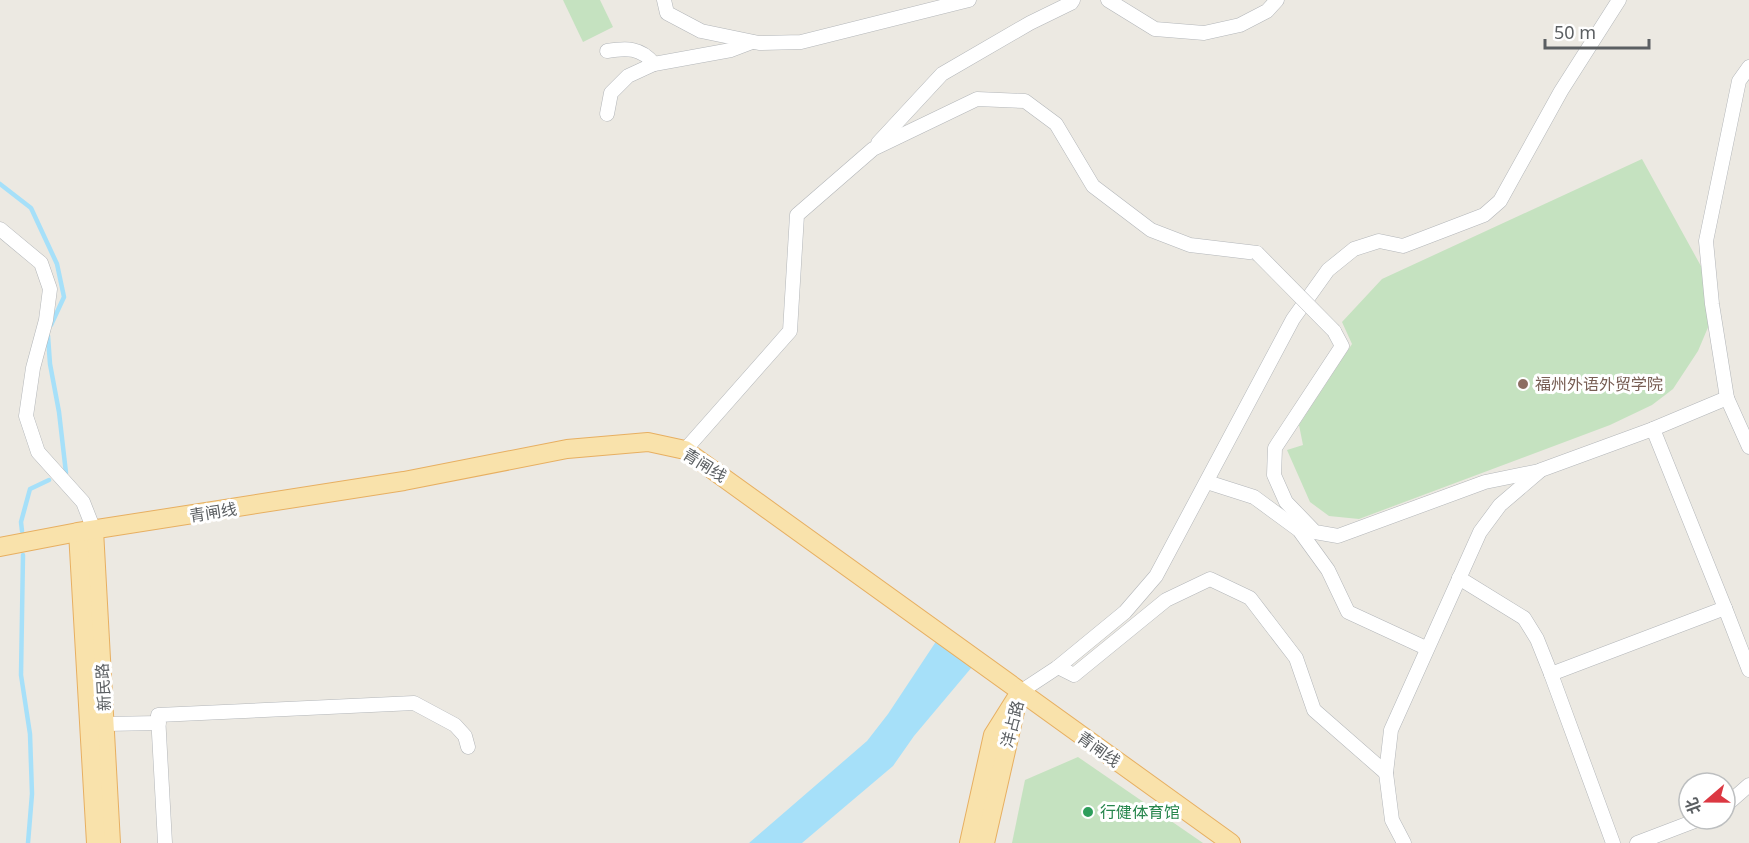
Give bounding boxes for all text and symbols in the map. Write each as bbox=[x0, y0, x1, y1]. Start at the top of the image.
scale bar bbox=[1545, 12, 1648, 50]
text: 50 m bbox=[1554, 20, 1596, 44]
place label: 福州外语外贸学院 bbox=[1535, 373, 1663, 395]
marker: 福州外语外贸学院 bbox=[1516, 377, 1530, 391]
street label: 青闸线 bbox=[679, 443, 731, 487]
street label: 青闸线 bbox=[188, 497, 238, 527]
street label: 新民路 bbox=[91, 662, 115, 712]
street label: 洋占路 bbox=[996, 698, 1028, 750]
street label: 青闸线 bbox=[1073, 726, 1125, 772]
north arrow bbox=[1677, 771, 1737, 831]
text: 北 bbox=[1680, 795, 1706, 817]
place label: 行健体育馆 bbox=[1100, 801, 1180, 823]
marker: 行健体育馆 bbox=[1081, 805, 1095, 819]

